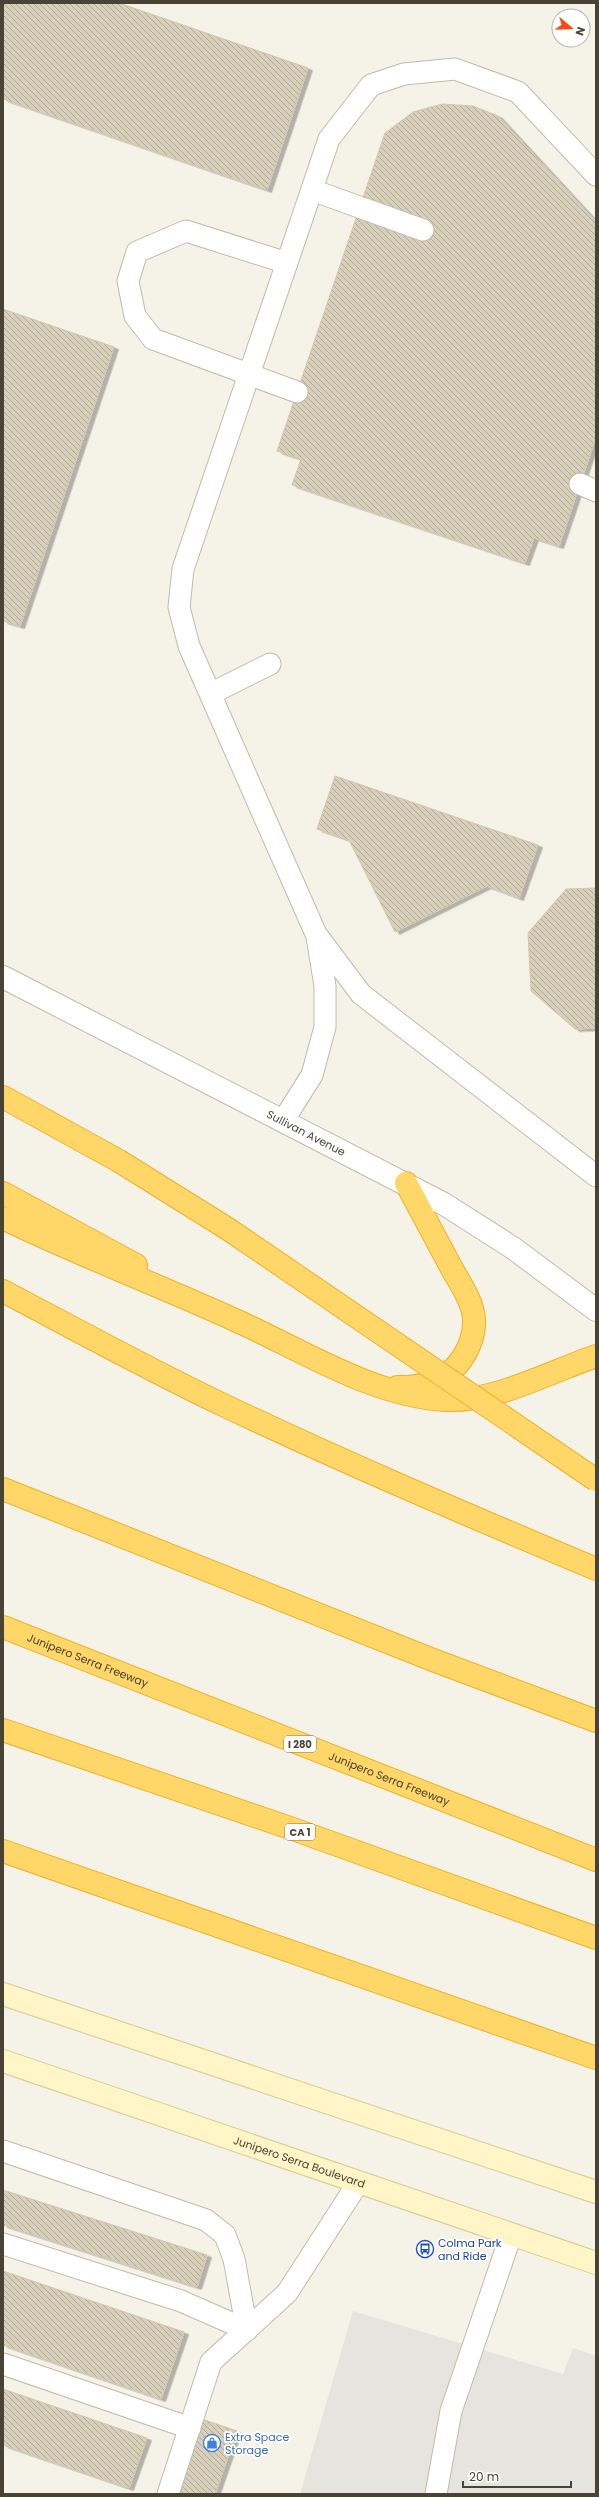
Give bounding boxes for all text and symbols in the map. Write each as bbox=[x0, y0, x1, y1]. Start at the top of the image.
north arrow bbox=[551, 8, 591, 48]
text: N bbox=[572, 25, 589, 38]
street label: Sullivan Avenue bbox=[264, 1106, 349, 1160]
street label: Junipero Serra Freeway bbox=[25, 1629, 151, 1692]
road number: I 280 bbox=[284, 1736, 316, 1752]
street label: Junipero Serra Freeway bbox=[326, 1748, 453, 1810]
road number: CA 1 bbox=[285, 1824, 315, 1840]
street label: Junipero Serra Boulevard bbox=[231, 2132, 367, 2192]
place label: Colma Park and Ride bbox=[438, 2235, 502, 2264]
bus stop icon: Colma Park and Ride bbox=[415, 2239, 435, 2259]
place label: Extra Space Storage bbox=[225, 2429, 289, 2458]
shop icon: Extra Space Storage bbox=[202, 2433, 222, 2453]
scale bar bbox=[463, 2463, 571, 2489]
text: 20 m bbox=[469, 2468, 499, 2485]

